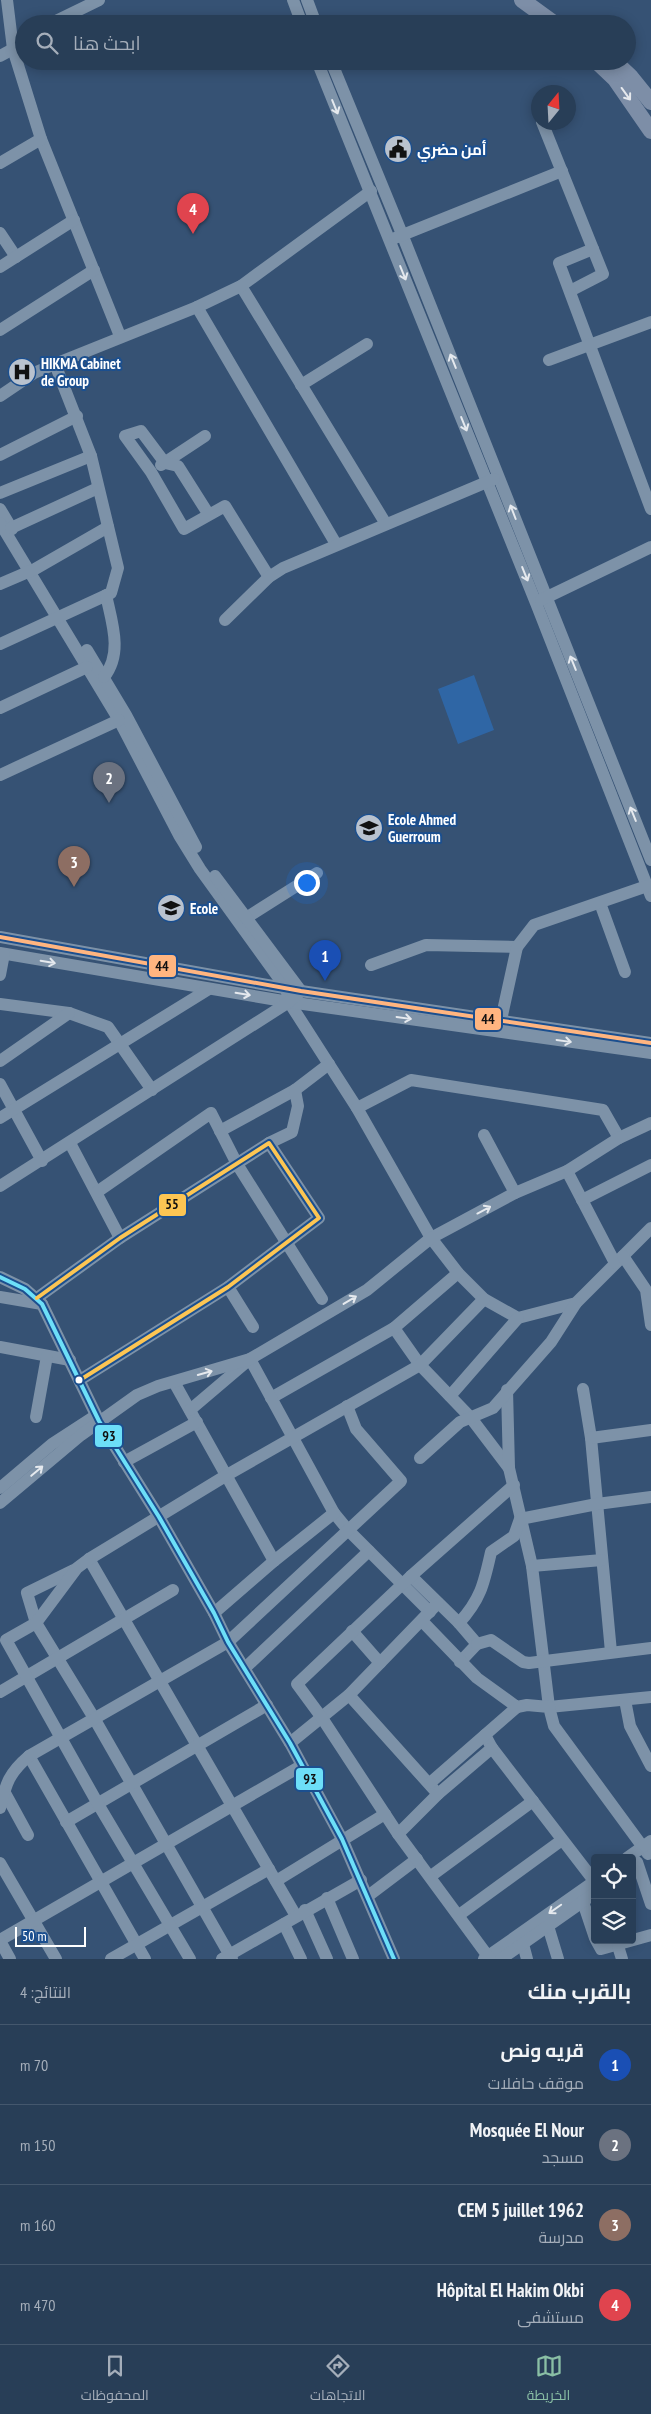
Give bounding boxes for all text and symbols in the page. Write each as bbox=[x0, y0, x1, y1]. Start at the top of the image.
search box bbox=[15, 15, 636, 70]
icon: search bbox=[33, 29, 61, 57]
text: ابحث هنا bbox=[73, 31, 141, 55]
north arrow bbox=[531, 85, 576, 130]
one-way arrow bbox=[621, 87, 631, 101]
one-way arrow bbox=[331, 98, 340, 114]
public building icon: أمن حضري bbox=[383, 134, 413, 164]
place label: أمن حضري bbox=[417, 140, 487, 162]
pin: 4 bbox=[177, 193, 209, 234]
one-way arrow bbox=[399, 265, 409, 280]
place label: HIKMA Cabinet de Group bbox=[41, 354, 121, 390]
one-way arrow bbox=[448, 354, 457, 369]
hospital icon: HIKMA Cabinet de Group bbox=[7, 357, 37, 387]
one-way arrow bbox=[460, 416, 469, 431]
one-way arrow bbox=[508, 505, 517, 520]
one-way arrow bbox=[521, 566, 530, 582]
one-way arrow bbox=[567, 656, 577, 671]
pin: 2 bbox=[93, 762, 125, 803]
one-way arrow bbox=[628, 807, 637, 822]
place label: Ecole Ahmed Guerroum bbox=[388, 810, 456, 846]
school or university icon: Ecole Ahmed Guerroum bbox=[354, 813, 384, 843]
pin: 3 bbox=[58, 846, 90, 887]
your location bbox=[294, 870, 320, 896]
school or university icon: Ecole bbox=[156, 893, 186, 923]
place label: Ecole bbox=[190, 899, 218, 918]
pin: 1 bbox=[309, 940, 341, 981]
line badge: 44 bbox=[148, 954, 177, 978]
one-way arrow bbox=[40, 957, 56, 967]
text: 44 bbox=[155, 957, 169, 975]
one-way arrow bbox=[234, 990, 250, 1000]
line badge: 44 bbox=[474, 1007, 502, 1031]
text: 44 bbox=[481, 1010, 495, 1028]
one-way arrow bbox=[395, 1013, 411, 1023]
one-way arrow bbox=[556, 1036, 572, 1046]
line badge: 55 bbox=[158, 1193, 187, 1217]
text: 55 bbox=[165, 1195, 179, 1213]
one-way arrow bbox=[476, 1205, 491, 1214]
one-way arrow bbox=[342, 1295, 356, 1305]
one-way arrow bbox=[197, 1367, 213, 1377]
unlabelled marker bbox=[74, 1375, 84, 1385]
line badge: 93 bbox=[94, 1424, 123, 1448]
text: 93 bbox=[102, 1427, 116, 1445]
one-way arrow bbox=[31, 1466, 44, 1477]
line badge: 93 bbox=[295, 1767, 324, 1791]
text: 93 bbox=[303, 1770, 317, 1788]
map controls bbox=[591, 1854, 636, 1944]
button: locate bbox=[591, 1854, 636, 1899]
button: layers bbox=[591, 1899, 636, 1944]
one-way arrow bbox=[548, 1904, 562, 1914]
scale bar bbox=[15, 1924, 86, 1947]
text: 50 m bbox=[22, 1927, 47, 1945]
text: بالقرب منك bbox=[528, 1978, 631, 2005]
text: النتائج: 4 bbox=[20, 1982, 71, 2002]
text: قريه ونص bbox=[501, 2038, 584, 2062]
text: 70 m bbox=[20, 2055, 48, 2075]
text: 1 bbox=[611, 2055, 619, 2075]
text: موقف حافلات bbox=[488, 2073, 584, 2093]
text: Mosquée El Nour bbox=[470, 2118, 584, 2142]
text: 150 m bbox=[20, 2135, 55, 2155]
text: 2 bbox=[611, 2135, 619, 2155]
text: مسجد bbox=[542, 2147, 584, 2167]
text: CEM 5 juillet 1962 bbox=[458, 2198, 584, 2222]
text: 160 m bbox=[20, 2215, 55, 2235]
text: 3 bbox=[611, 2215, 619, 2235]
text: مدرسة bbox=[538, 2227, 584, 2247]
text: Hôpital El Hakim Okbi bbox=[437, 2278, 584, 2302]
text: 470 m bbox=[20, 2295, 55, 2315]
text: 4 bbox=[611, 2295, 619, 2315]
text: مستشفى bbox=[517, 2307, 584, 2327]
tab: المحفوظات bbox=[81, 2352, 149, 2408]
tab: الاتجاهات bbox=[310, 2352, 365, 2408]
tab: الخريطة bbox=[527, 2352, 570, 2408]

